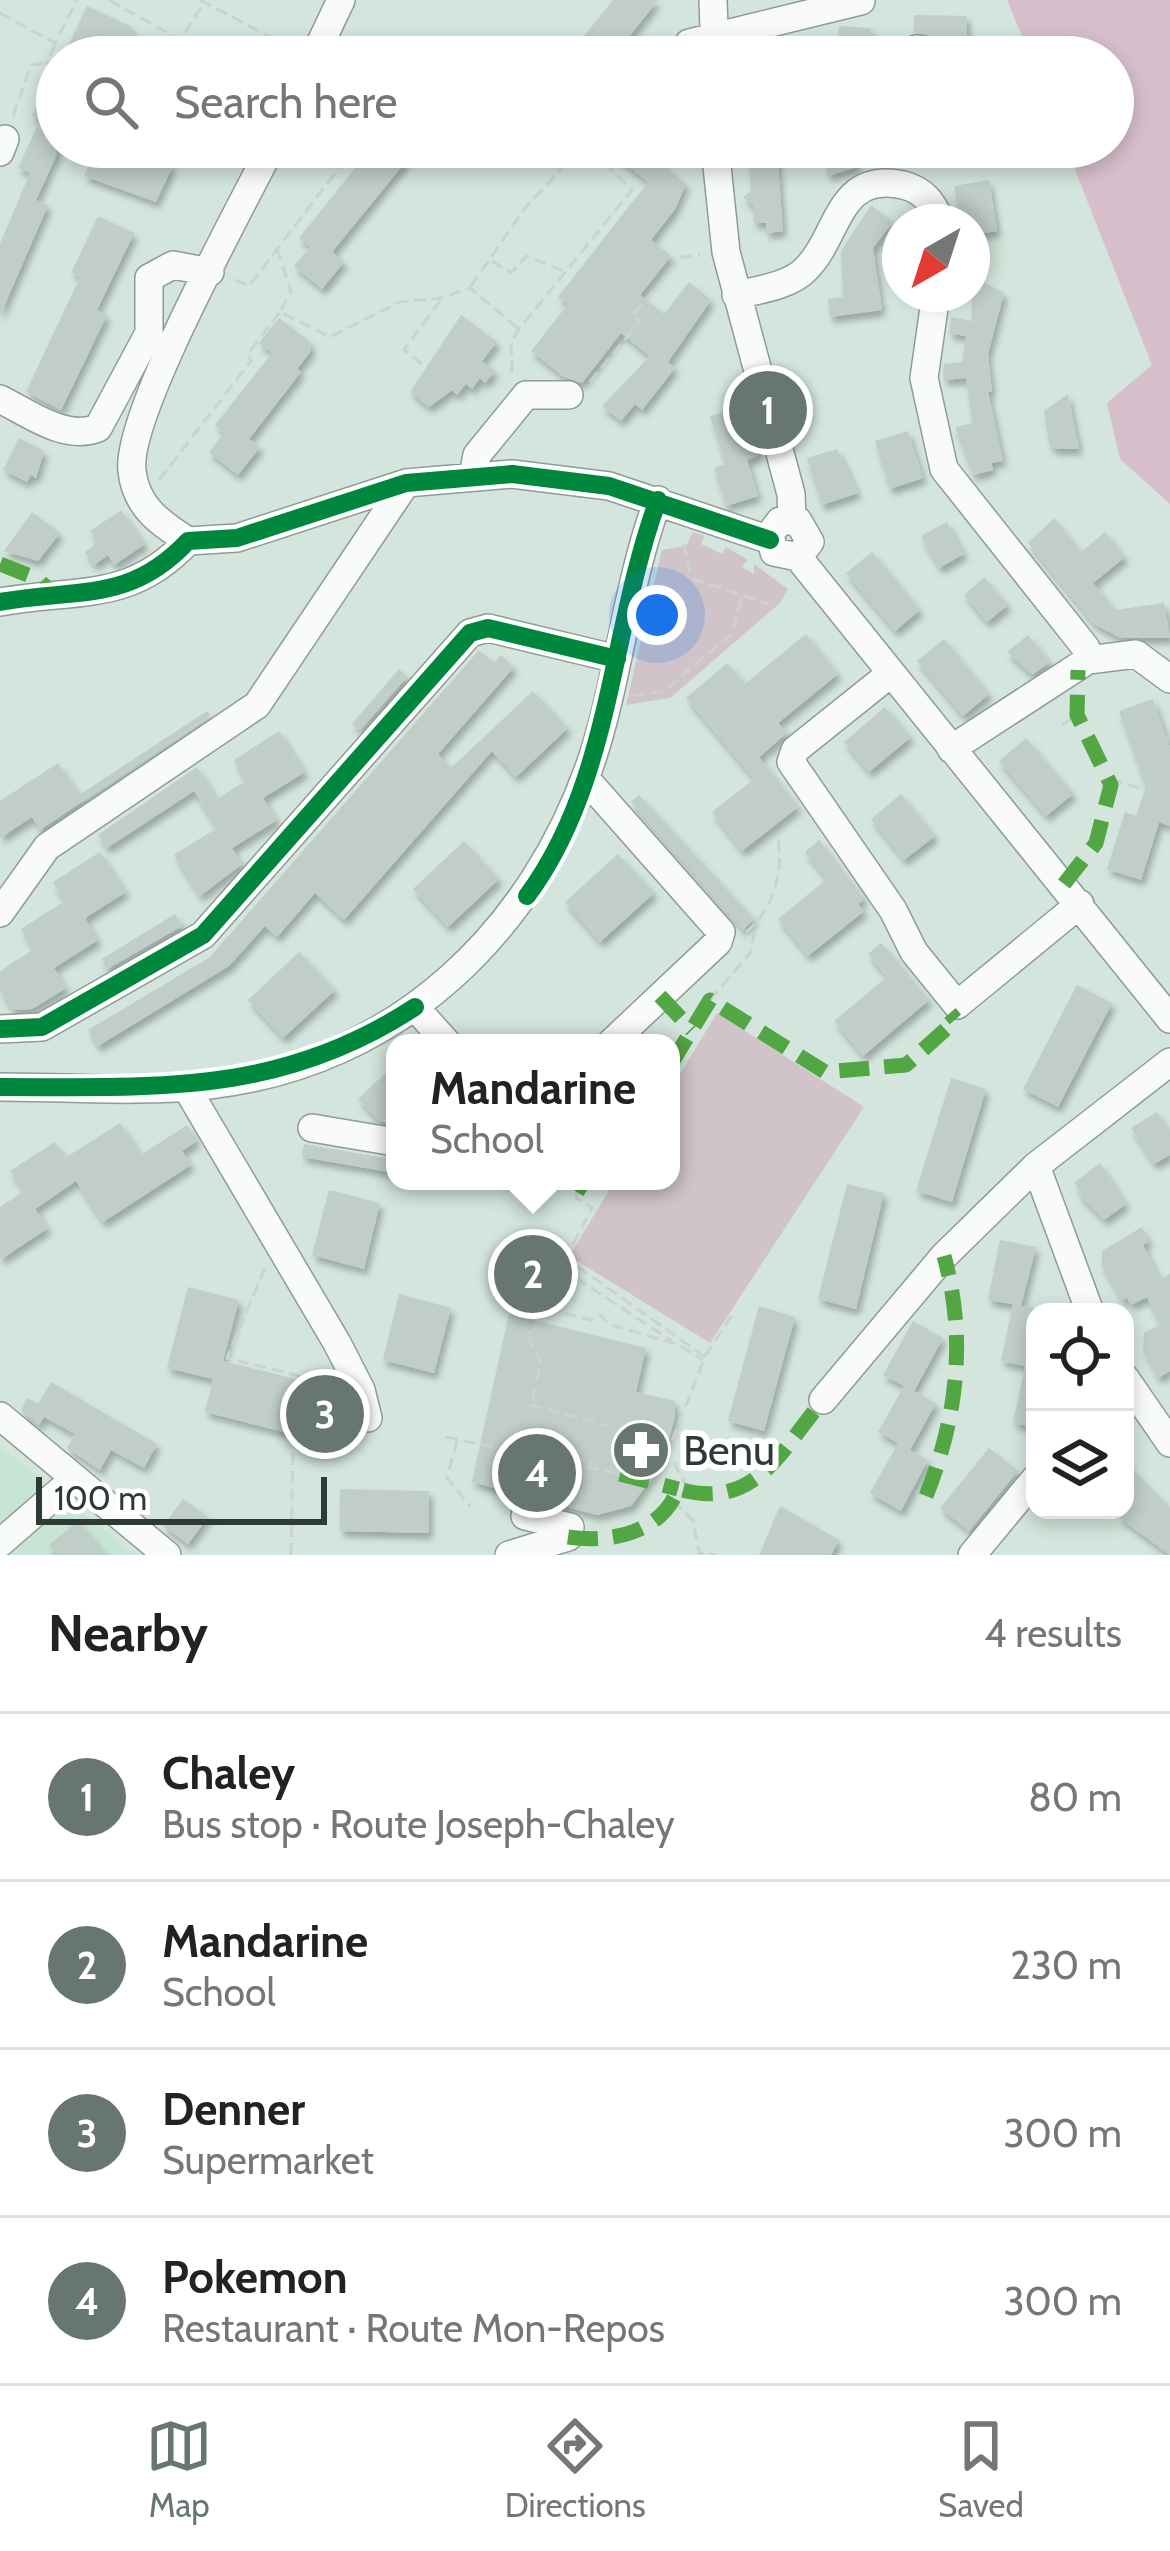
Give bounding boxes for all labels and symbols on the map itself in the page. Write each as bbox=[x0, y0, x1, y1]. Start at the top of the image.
north arrow bbox=[882, 204, 990, 312]
pin: 1 bbox=[729, 365, 807, 455]
your location bbox=[627, 585, 687, 645]
pin: 2 bbox=[494, 1229, 572, 1319]
pin: 3 bbox=[286, 1369, 364, 1459]
pharmacy icon: Benu bbox=[610, 1419, 672, 1481]
place label: Benu bbox=[683, 1424, 775, 1476]
pin: 4 bbox=[498, 1428, 576, 1518]
scale bar bbox=[36, 1471, 327, 1524]

